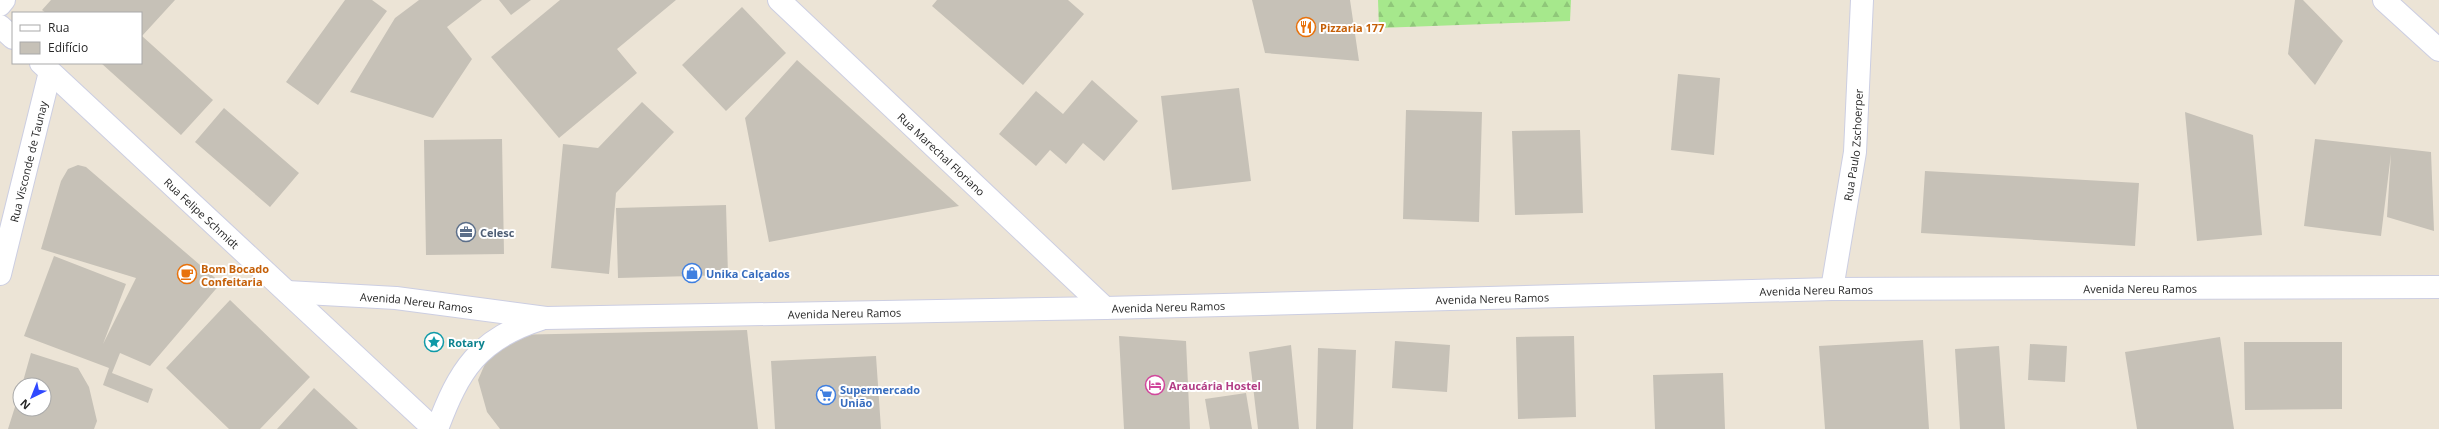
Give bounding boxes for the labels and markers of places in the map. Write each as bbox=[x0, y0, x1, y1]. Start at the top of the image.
restaurant icon: Pizzaria 177 bbox=[1295, 16, 1317, 38]
place label: Pizzaria 177 bbox=[1320, 20, 1384, 35]
office icon: Celesc bbox=[455, 221, 477, 243]
place label: Celesc bbox=[480, 225, 515, 240]
place label: Bom Bocado Confeitaria bbox=[201, 261, 269, 289]
shop icon: Unika Calçados bbox=[681, 262, 703, 284]
cafe icon: Bom Bocado Confeitaria bbox=[176, 263, 198, 285]
place label: Unika Calçados bbox=[706, 266, 790, 281]
place icon: Rotary bbox=[423, 331, 445, 353]
place label: Rotary bbox=[448, 335, 485, 350]
hotel icon: Araucária Hostel bbox=[1144, 374, 1166, 396]
place label: Araucária Hostel bbox=[1169, 378, 1261, 393]
place label: Supermercado União bbox=[840, 382, 920, 410]
supermarket icon: Supermercado União bbox=[815, 384, 837, 406]

